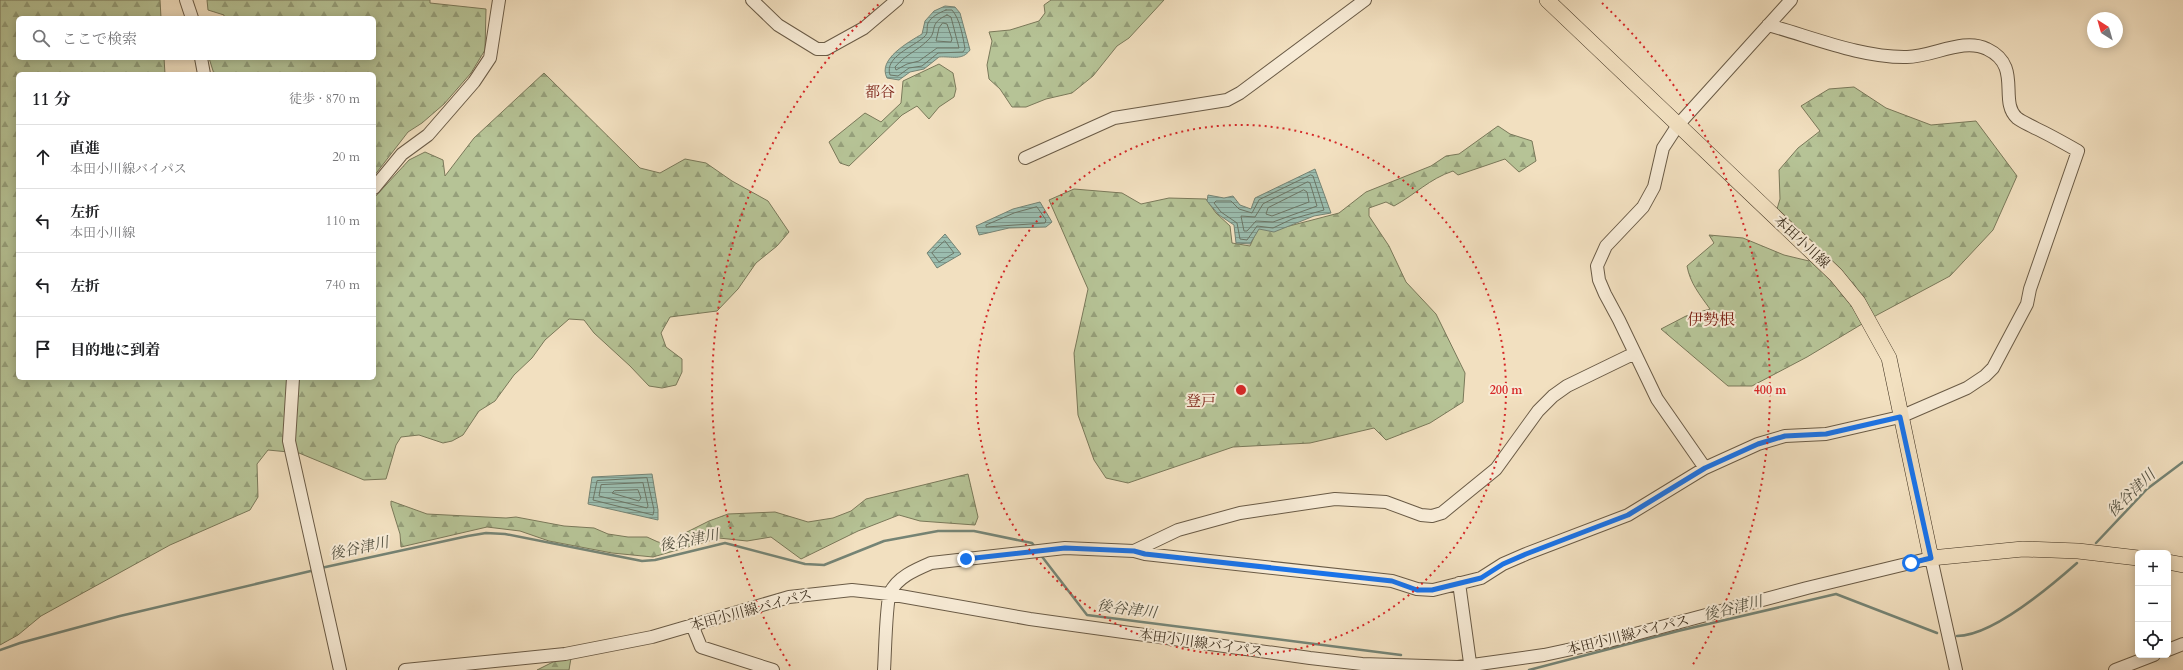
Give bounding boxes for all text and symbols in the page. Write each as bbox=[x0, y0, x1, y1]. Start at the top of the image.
north arrow bbox=[2087, 12, 2123, 48]
search box bbox=[16, 16, 376, 60]
icon: search bbox=[30, 27, 52, 49]
text: ここで検索 bbox=[62, 29, 137, 49]
district label: 都谷 bbox=[865, 82, 895, 102]
text: 11 分 bbox=[32, 88, 71, 111]
text: 徒歩 · 870 m bbox=[289, 90, 360, 108]
text: 直進 bbox=[70, 138, 100, 158]
icon: ahead bbox=[32, 146, 54, 168]
text: 20 m bbox=[332, 148, 360, 166]
text: 本田小川線バイパス bbox=[70, 160, 187, 178]
text: 左折 bbox=[70, 202, 100, 222]
icon: left bbox=[32, 210, 54, 232]
street label: 本田小川線 bbox=[1770, 211, 1834, 273]
text: 110 m bbox=[326, 212, 360, 230]
text: 本田小川線 bbox=[70, 224, 135, 242]
icon: left bbox=[32, 274, 54, 296]
text: 左折 bbox=[70, 276, 100, 296]
text: 740 m bbox=[326, 276, 360, 294]
district label: 伊勢根 bbox=[1687, 309, 1735, 331]
icon: arrive bbox=[32, 338, 54, 360]
text: 目的地に到着 bbox=[70, 340, 160, 360]
text: 200 m bbox=[1490, 382, 1523, 398]
text: 400 m bbox=[1754, 382, 1787, 398]
centre of rings bbox=[1234, 383, 1248, 397]
district label: 登戸 bbox=[1186, 391, 1216, 411]
water label: 後谷津川 bbox=[2102, 464, 2161, 521]
water label: 後谷津川 bbox=[658, 524, 722, 556]
water label: 後谷津川 bbox=[328, 532, 392, 564]
route end bbox=[957, 550, 975, 568]
map controls bbox=[2135, 550, 2171, 658]
button: + bbox=[2135, 550, 2171, 586]
route start bbox=[1902, 554, 1920, 572]
street label: 本田小川線バイパス bbox=[688, 585, 814, 635]
button: − bbox=[2135, 586, 2171, 622]
water label: 後谷津川 bbox=[1701, 591, 1766, 625]
water label: 後谷津川 bbox=[1096, 595, 1160, 623]
street label: 本田小川線バイパス bbox=[1565, 611, 1691, 659]
button: locate bbox=[2135, 622, 2171, 658]
street label: 本田小川線バイパス bbox=[1137, 625, 1265, 661]

